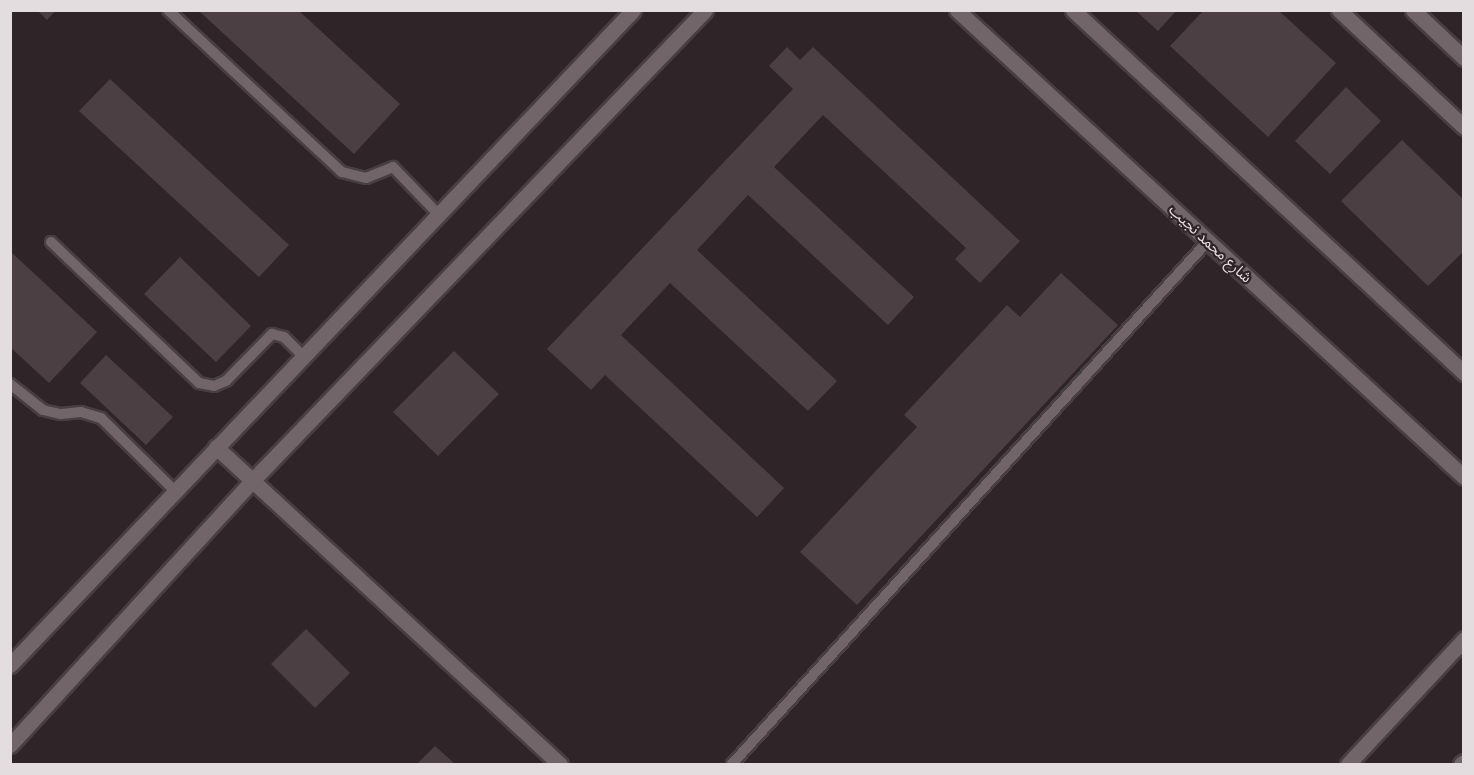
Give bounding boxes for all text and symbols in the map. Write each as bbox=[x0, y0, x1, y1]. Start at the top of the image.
street label: شارع محمد نجيب bbox=[1165, 201, 1255, 287]

